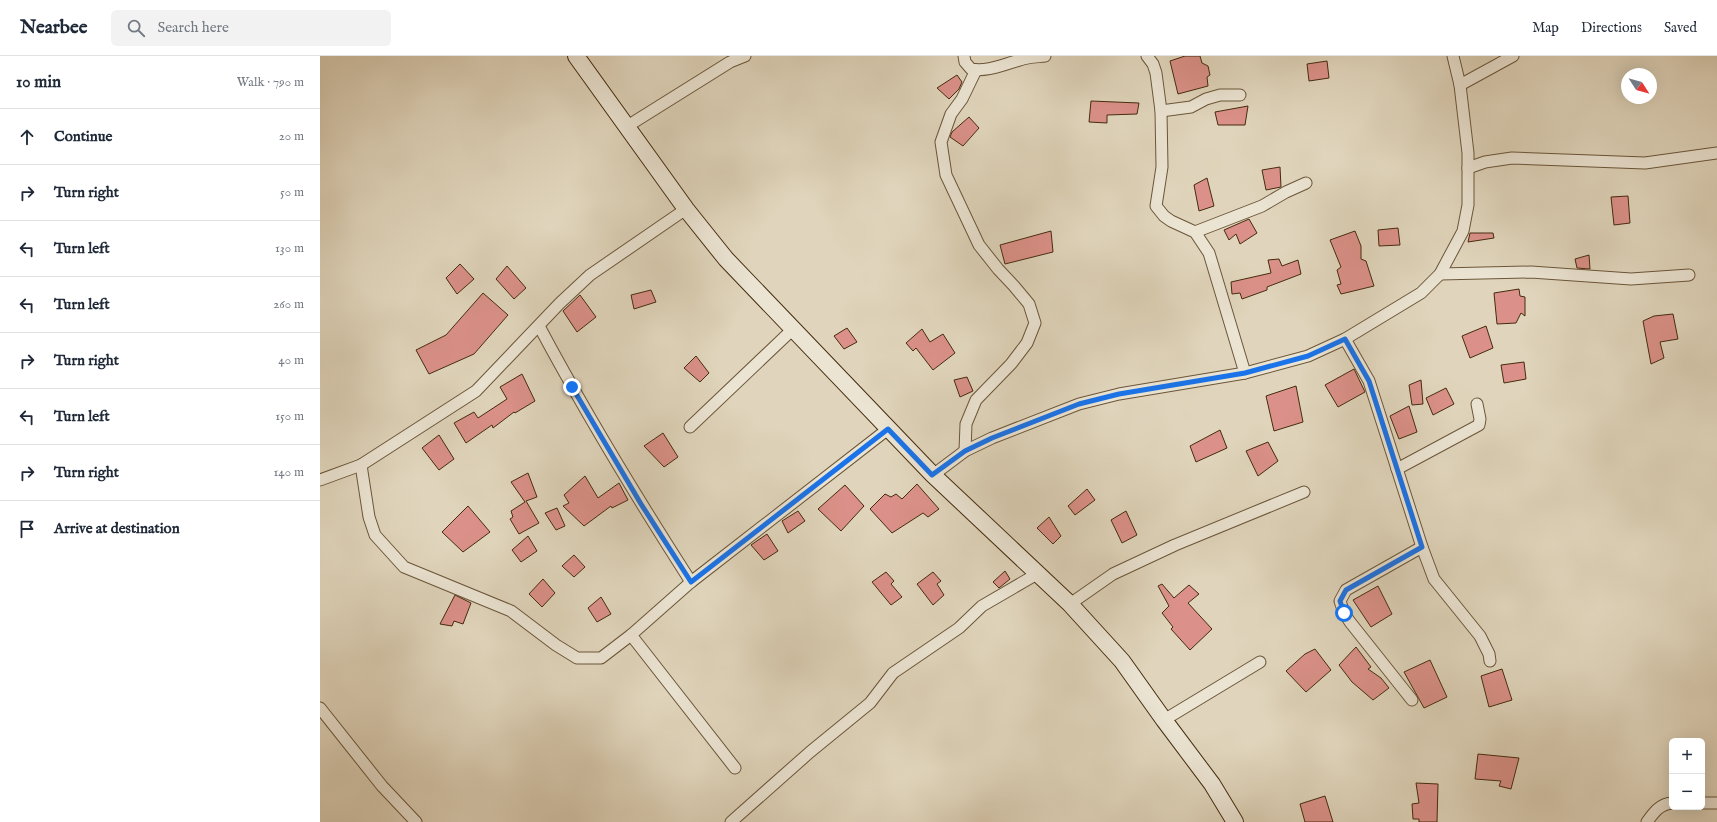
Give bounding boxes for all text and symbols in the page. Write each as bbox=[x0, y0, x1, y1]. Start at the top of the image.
search box bbox=[111, 10, 391, 46]
text: Nearbee bbox=[20, 16, 87, 40]
icon: search bbox=[125, 17, 147, 39]
text: Search here bbox=[157, 18, 229, 37]
text: Map bbox=[1532, 19, 1559, 37]
text: Directions bbox=[1581, 19, 1642, 37]
text: Saved bbox=[1664, 19, 1697, 37]
north arrow bbox=[1621, 68, 1657, 104]
text: 10 min bbox=[16, 72, 61, 93]
text: Walk · 790 m bbox=[237, 74, 304, 91]
icon: ahead bbox=[16, 126, 38, 148]
text: Continue bbox=[54, 127, 112, 146]
text: 20 m bbox=[279, 128, 304, 145]
icon: right bbox=[16, 182, 38, 204]
text: Turn right bbox=[54, 183, 119, 202]
text: 50 m bbox=[280, 184, 304, 201]
icon: left bbox=[16, 238, 38, 260]
text: Turn left bbox=[54, 239, 110, 258]
text: 130 m bbox=[275, 240, 304, 257]
icon: left bbox=[16, 294, 38, 316]
text: Turn left bbox=[54, 295, 110, 314]
text: 260 m bbox=[273, 296, 304, 313]
icon: right bbox=[16, 350, 38, 372]
text: Turn right bbox=[54, 351, 119, 370]
text: 40 m bbox=[278, 352, 304, 369]
route end bbox=[563, 378, 581, 396]
icon: left bbox=[16, 406, 38, 428]
text: Turn left bbox=[54, 407, 110, 426]
text: 150 m bbox=[275, 408, 304, 425]
icon: right bbox=[16, 462, 38, 484]
text: Turn right bbox=[54, 463, 119, 482]
text: 140 m bbox=[274, 464, 304, 481]
icon: arrive bbox=[16, 518, 38, 540]
text: Arrive at destination bbox=[54, 519, 180, 538]
route start bbox=[1335, 604, 1353, 622]
map controls bbox=[1669, 738, 1705, 810]
button: + bbox=[1669, 738, 1705, 774]
button: − bbox=[1669, 774, 1705, 810]

